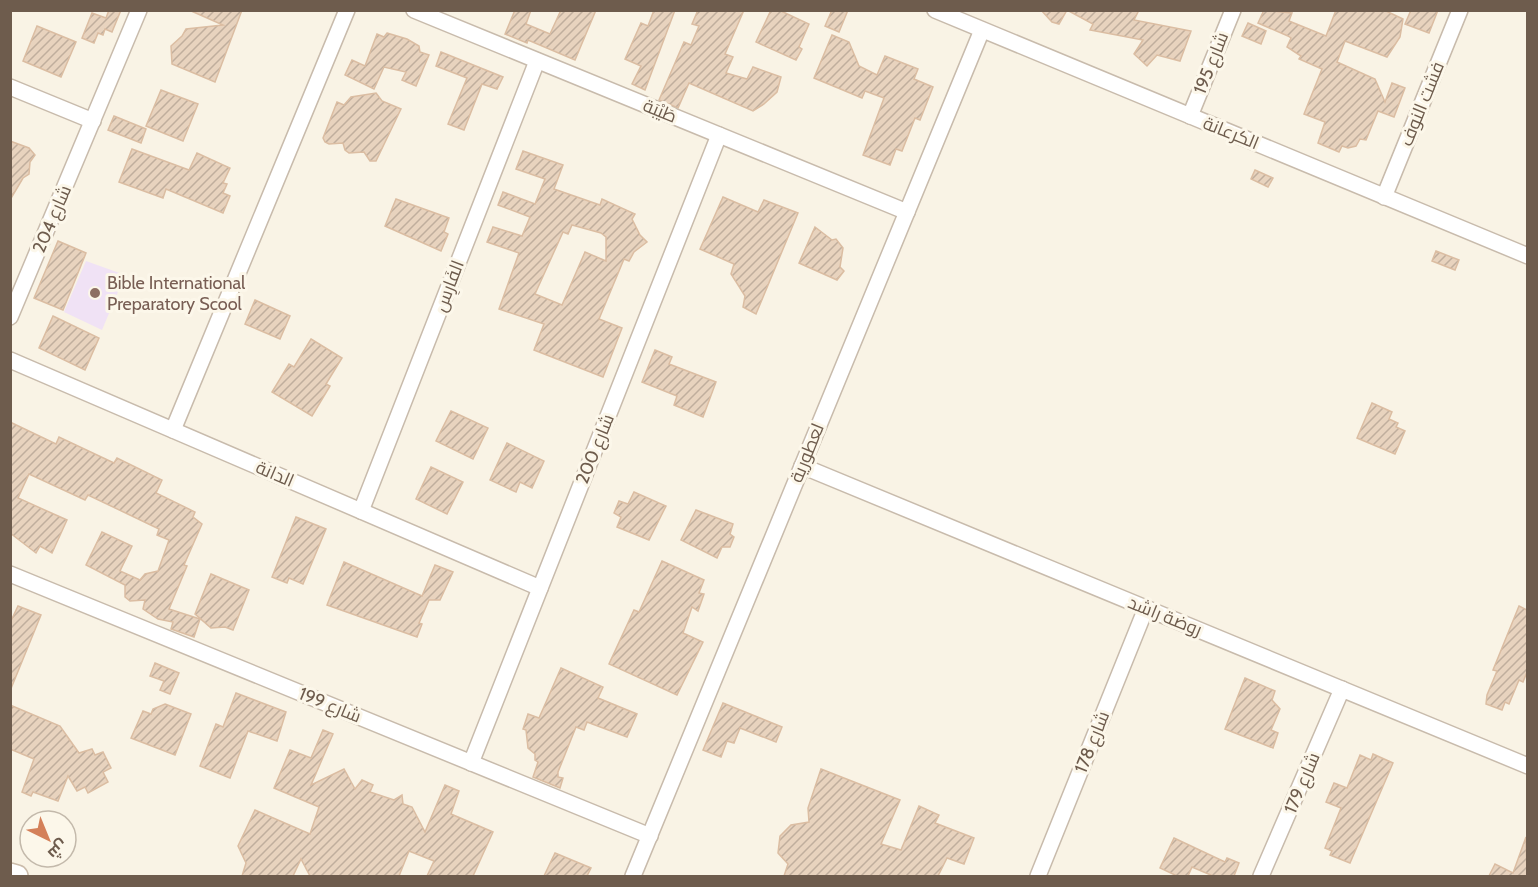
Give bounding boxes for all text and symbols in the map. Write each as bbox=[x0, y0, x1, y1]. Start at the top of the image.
street label: شارع 195 bbox=[1189, 29, 1234, 98]
street label: فشت النوف bbox=[1395, 59, 1449, 149]
street label: طَيْبَة bbox=[640, 94, 680, 128]
street label: الكرعانة bbox=[1200, 112, 1262, 154]
street label: شارع 204 bbox=[28, 182, 77, 257]
street label: الفَارِس bbox=[429, 257, 470, 315]
place label: Bible International Preparatory Scool bbox=[107, 272, 246, 315]
marker: Bible International Preparatory Scool bbox=[88, 286, 102, 300]
street label: شارع 200 bbox=[571, 411, 620, 488]
street label: لعطورية bbox=[785, 420, 829, 486]
street label: الدانة bbox=[253, 456, 297, 492]
street label: روضة راشد bbox=[1125, 591, 1205, 641]
street label: شارع 199 bbox=[295, 683, 364, 728]
street label: شارع 178 bbox=[1070, 708, 1115, 777]
street label: شارع 179 bbox=[1279, 749, 1326, 817]
north arrow bbox=[18, 809, 78, 869]
text: ش bbox=[44, 836, 72, 864]

